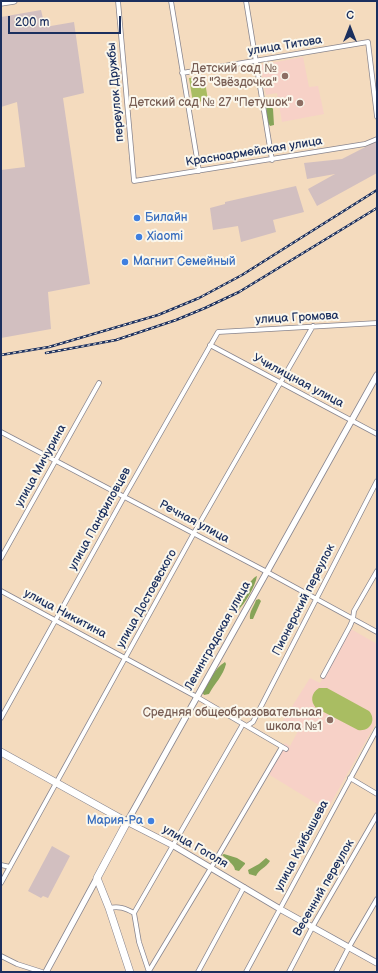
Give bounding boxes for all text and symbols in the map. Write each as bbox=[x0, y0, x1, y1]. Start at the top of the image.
scale bar bbox=[10, 8, 123, 34]
north arrow bbox=[330, 8, 370, 48]
text: С bbox=[346, 9, 354, 22]
text: 200 m bbox=[15, 15, 49, 30]
street label: улица Титова bbox=[247, 33, 323, 59]
street label: переулок Дружбы bbox=[104, 42, 128, 142]
place label: Детский сад № 25 "Звёздочка" bbox=[191, 62, 277, 90]
marker: Детский сад № 25 "Звёздочка" bbox=[280, 71, 290, 81]
place label: Детский сад № 27 "Петушок" bbox=[129, 96, 292, 110]
marker: Детский сад № 27 "Петушок" bbox=[295, 98, 305, 108]
street label: Красноармейская улица bbox=[185, 134, 323, 170]
place label: Билайн bbox=[145, 211, 188, 225]
marker: Билайн bbox=[132, 213, 142, 223]
place label: Xiaomi bbox=[147, 230, 183, 244]
marker: Xiaomi bbox=[134, 232, 144, 242]
place label: Магнит Семейный bbox=[133, 255, 236, 269]
marker: Магнит Семейный bbox=[120, 257, 130, 267]
street label: улица Громова bbox=[255, 309, 339, 327]
street label: Училищная улица bbox=[250, 351, 346, 411]
street label: улица Мичурина bbox=[12, 422, 70, 510]
street label: улица Панфиловцев bbox=[66, 465, 134, 573]
street label: Речная улица bbox=[156, 497, 232, 547]
street label: Пионерский переулок bbox=[270, 542, 338, 658]
street label: улица Достоевского bbox=[114, 547, 180, 651]
street label: Ленинградская улица bbox=[182, 579, 254, 693]
street label: улица Никитина bbox=[21, 586, 109, 642]
place label: Средняя общеобразовательная школа №1 bbox=[143, 706, 322, 734]
marker: Средняя общеобразовательная школа №1 bbox=[325, 715, 335, 725]
street label: улица Куйбышева bbox=[272, 798, 332, 894]
place label: Мария-Ра bbox=[87, 814, 143, 828]
marker: Мария-Ра bbox=[146, 816, 156, 826]
street label: улица Гоголя bbox=[160, 822, 230, 872]
street label: Весенний переулок bbox=[290, 837, 358, 939]

